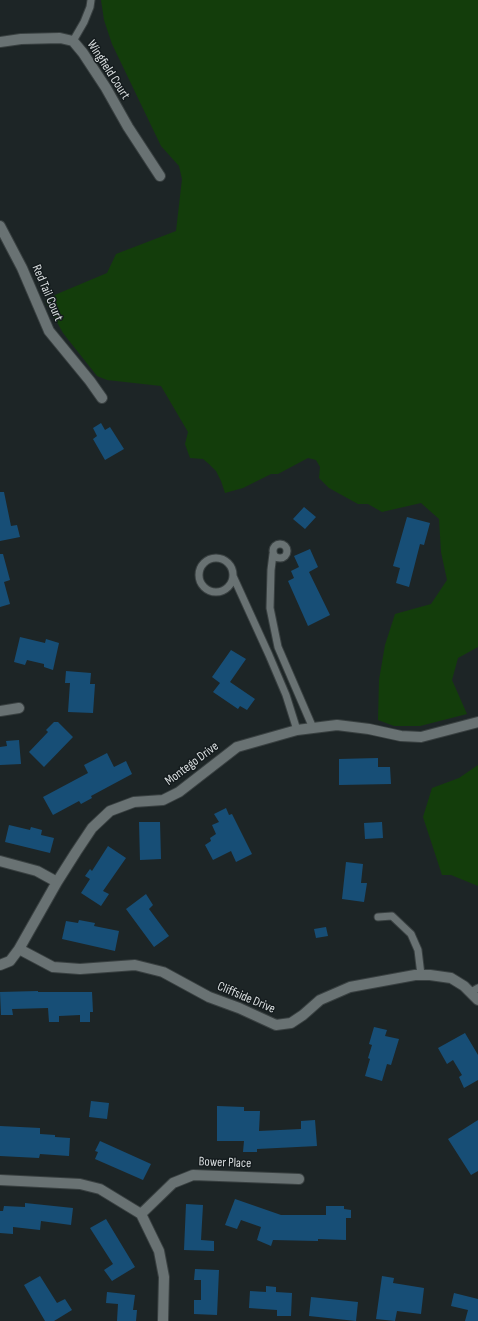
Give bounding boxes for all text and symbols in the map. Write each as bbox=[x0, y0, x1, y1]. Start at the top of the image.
street label: Wingfield Court bbox=[83, 38, 133, 102]
street label: Red Tail Court bbox=[28, 262, 66, 324]
street label: Montego Drive bbox=[162, 739, 222, 789]
street label: Cliffside Drive bbox=[215, 979, 277, 1017]
street label: Bower Place bbox=[198, 1154, 252, 1172]

